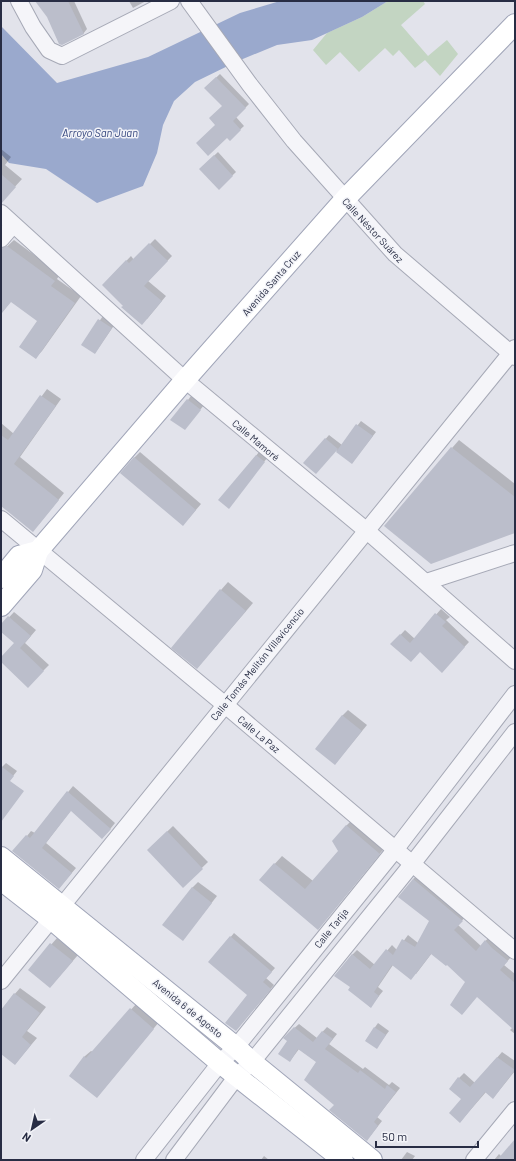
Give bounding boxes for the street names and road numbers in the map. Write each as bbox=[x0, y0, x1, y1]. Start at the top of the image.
street label: Calle Néstor Suárez bbox=[340, 195, 406, 265]
street label: Avenida Santa Cruz bbox=[239, 247, 303, 318]
street label: Calle Mamoré bbox=[230, 417, 282, 463]
street label: Calle Tomás Melitón Villavicencio bbox=[208, 605, 306, 723]
street label: Calle La Paz bbox=[236, 713, 283, 755]
street label: Calle Tarija bbox=[311, 906, 351, 950]
street label: Avenida 6 de Agosto bbox=[151, 976, 225, 1040]

